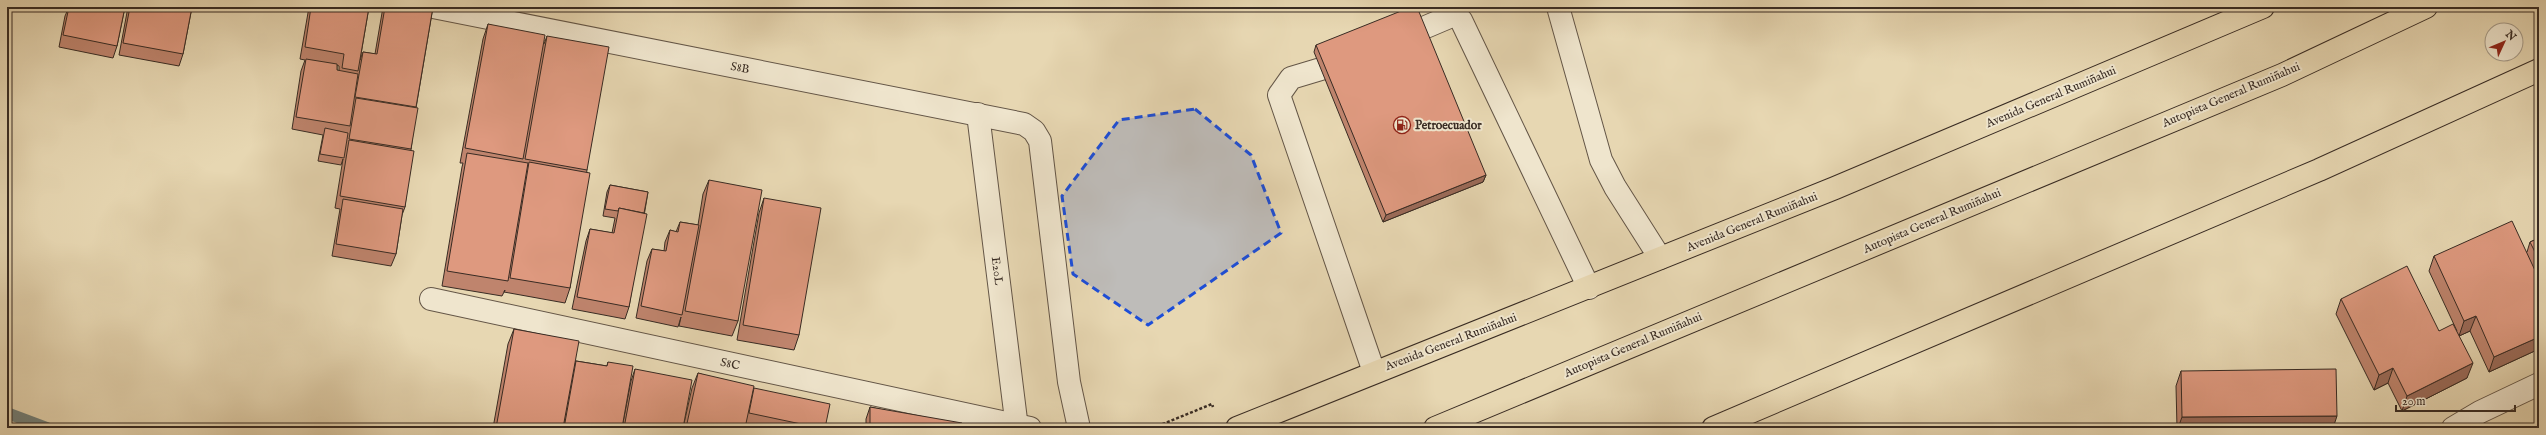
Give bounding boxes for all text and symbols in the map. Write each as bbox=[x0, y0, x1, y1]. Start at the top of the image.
north arrow bbox=[2484, 22, 2524, 62]
text: N bbox=[2501, 27, 2519, 44]
street label: S8B bbox=[729, 59, 751, 77]
street label: Autopista General Rumiñahui bbox=[2159, 59, 2303, 132]
street label: Avenida General Rumiñahui bbox=[1983, 63, 2118, 132]
fuel station icon: Petroecuador bbox=[1392, 115, 1412, 135]
place label: Petroecuador bbox=[1415, 118, 1482, 133]
street label: Autopista General Rumiñahui bbox=[1860, 185, 2004, 258]
street label: Avenida General Rumiñahui bbox=[1683, 189, 1820, 256]
street label: E20L bbox=[988, 256, 1006, 286]
street label: Autopista General Rumiñahui bbox=[1561, 309, 1705, 382]
street label: Avenida General Rumiñahui bbox=[1382, 310, 1519, 374]
street label: S8C bbox=[719, 355, 741, 373]
scale bar bbox=[2396, 387, 2515, 413]
text: 20 m bbox=[2402, 394, 2425, 409]

